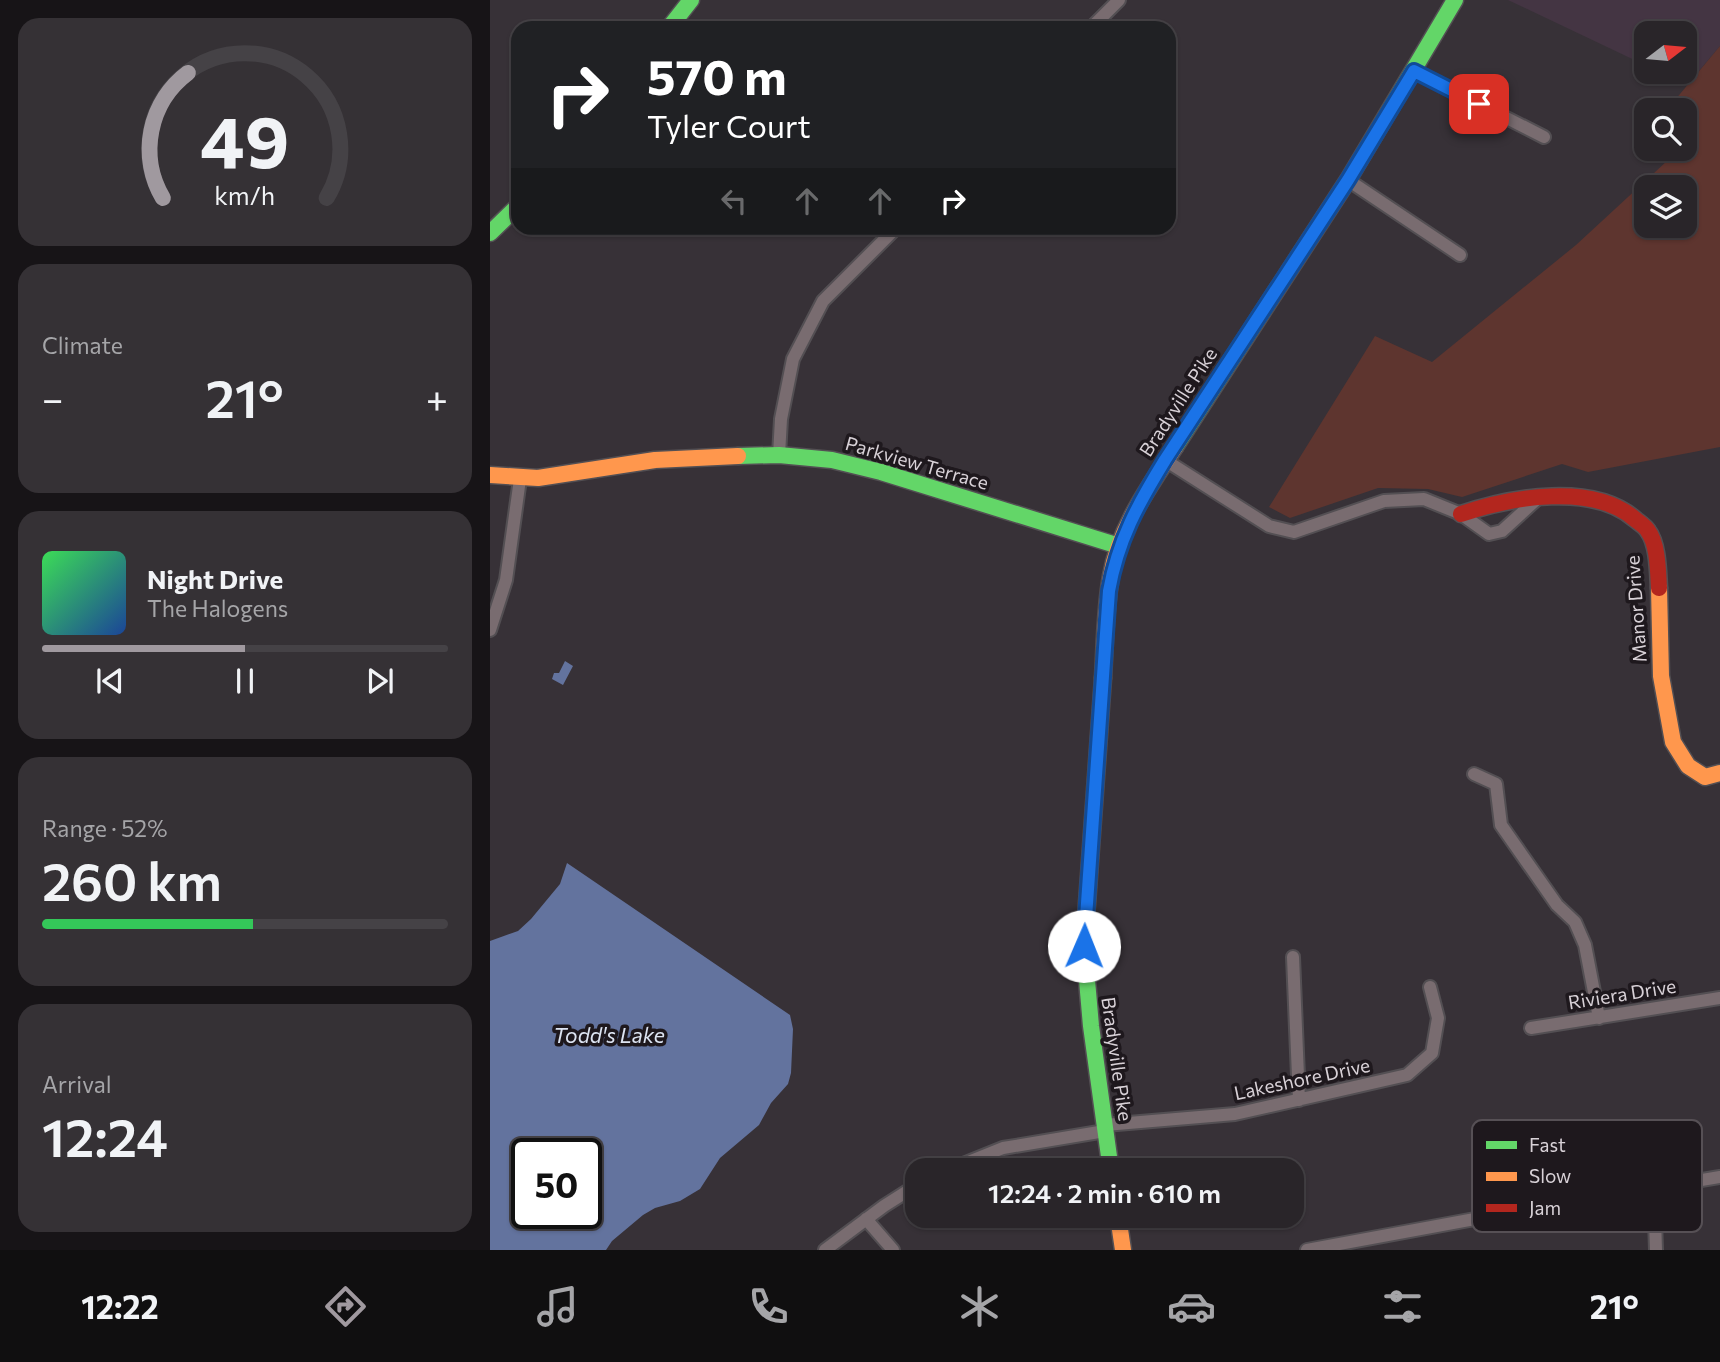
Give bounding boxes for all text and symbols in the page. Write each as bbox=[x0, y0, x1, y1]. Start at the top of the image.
north arrow bbox=[1634, 21, 1698, 84]
map controls bbox=[1634, 21, 1697, 238]
text: 570 m bbox=[647, 45, 787, 105]
icon: right bbox=[532, 49, 623, 140]
pin bbox=[1449, 74, 1509, 134]
icon: arrive bbox=[1460, 85, 1498, 123]
text: 49 bbox=[200, 95, 290, 184]
button: search bbox=[1634, 98, 1697, 161]
text: Tyler Court bbox=[647, 105, 811, 145]
button: layers bbox=[1634, 175, 1697, 238]
text: km/h bbox=[215, 180, 275, 210]
icon: left bbox=[715, 182, 753, 220]
icon: ahead bbox=[788, 182, 826, 220]
icon: ahead bbox=[861, 182, 899, 220]
icon: right bbox=[934, 182, 972, 220]
text: Climate bbox=[42, 331, 123, 359]
street label: Bradyville Pike bbox=[1134, 343, 1221, 460]
text: 21° bbox=[205, 365, 284, 429]
text: − bbox=[42, 374, 64, 421]
text: + bbox=[426, 374, 448, 421]
street label: Parkview Terrace bbox=[843, 431, 991, 494]
street label: Manor Drive bbox=[1620, 555, 1651, 663]
text: Night Drive bbox=[147, 563, 283, 594]
text: The Halogens bbox=[147, 594, 288, 622]
icon: previous bbox=[91, 662, 129, 700]
icon: pause bbox=[226, 662, 264, 700]
icon: next bbox=[361, 662, 399, 700]
text: Range · 52% bbox=[42, 814, 167, 842]
text: 260 km bbox=[42, 848, 222, 912]
position arrow bbox=[1047, 909, 1121, 983]
street label: Riviera Drive bbox=[1566, 974, 1678, 1013]
street label: Bradyville Pike bbox=[1097, 995, 1138, 1122]
water label: Todd's Lake bbox=[553, 1022, 665, 1047]
street label: Lakeshore Drive bbox=[1232, 1053, 1372, 1104]
text: Arrival bbox=[42, 1070, 112, 1098]
text: 12:24 bbox=[42, 1104, 168, 1168]
legend bbox=[1472, 1120, 1702, 1232]
text: Fast bbox=[1529, 1133, 1566, 1156]
speed limit sign: 50 bbox=[511, 1138, 602, 1229]
text: Slow bbox=[1529, 1164, 1571, 1187]
text: 12:24 · 2 min · 610 m bbox=[988, 1177, 1221, 1208]
text: Jam bbox=[1529, 1196, 1561, 1219]
icon: directions bbox=[321, 1282, 370, 1331]
icon: music bbox=[533, 1282, 582, 1331]
icon: phone bbox=[744, 1282, 793, 1331]
icon: climate bbox=[955, 1282, 1004, 1331]
icon: car bbox=[1167, 1282, 1216, 1331]
icon: filters bbox=[1378, 1282, 1427, 1331]
text: 12:22 bbox=[81, 1286, 159, 1326]
text: 21° bbox=[1590, 1286, 1639, 1326]

